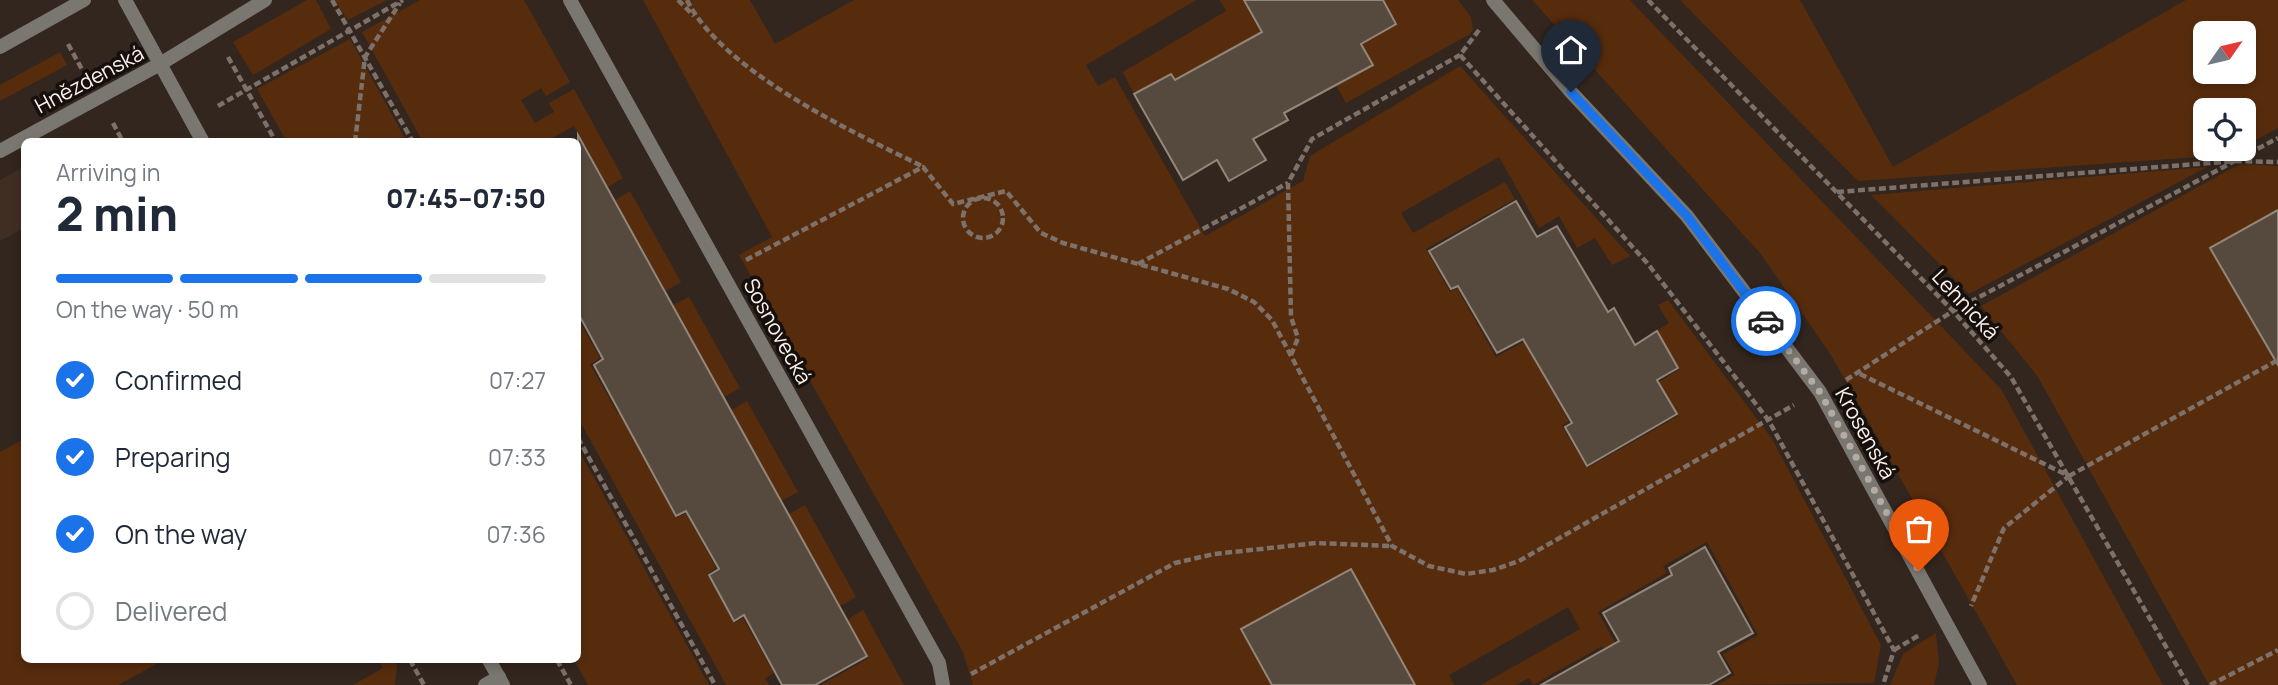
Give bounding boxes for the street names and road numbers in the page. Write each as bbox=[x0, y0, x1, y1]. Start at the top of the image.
street label: Hnězdenská bbox=[30, 39, 148, 119]
street label: Lehnická bbox=[1926, 263, 2006, 345]
street label: Sosnovecká bbox=[737, 273, 819, 389]
street label: Krosenská bbox=[1829, 382, 1903, 484]

